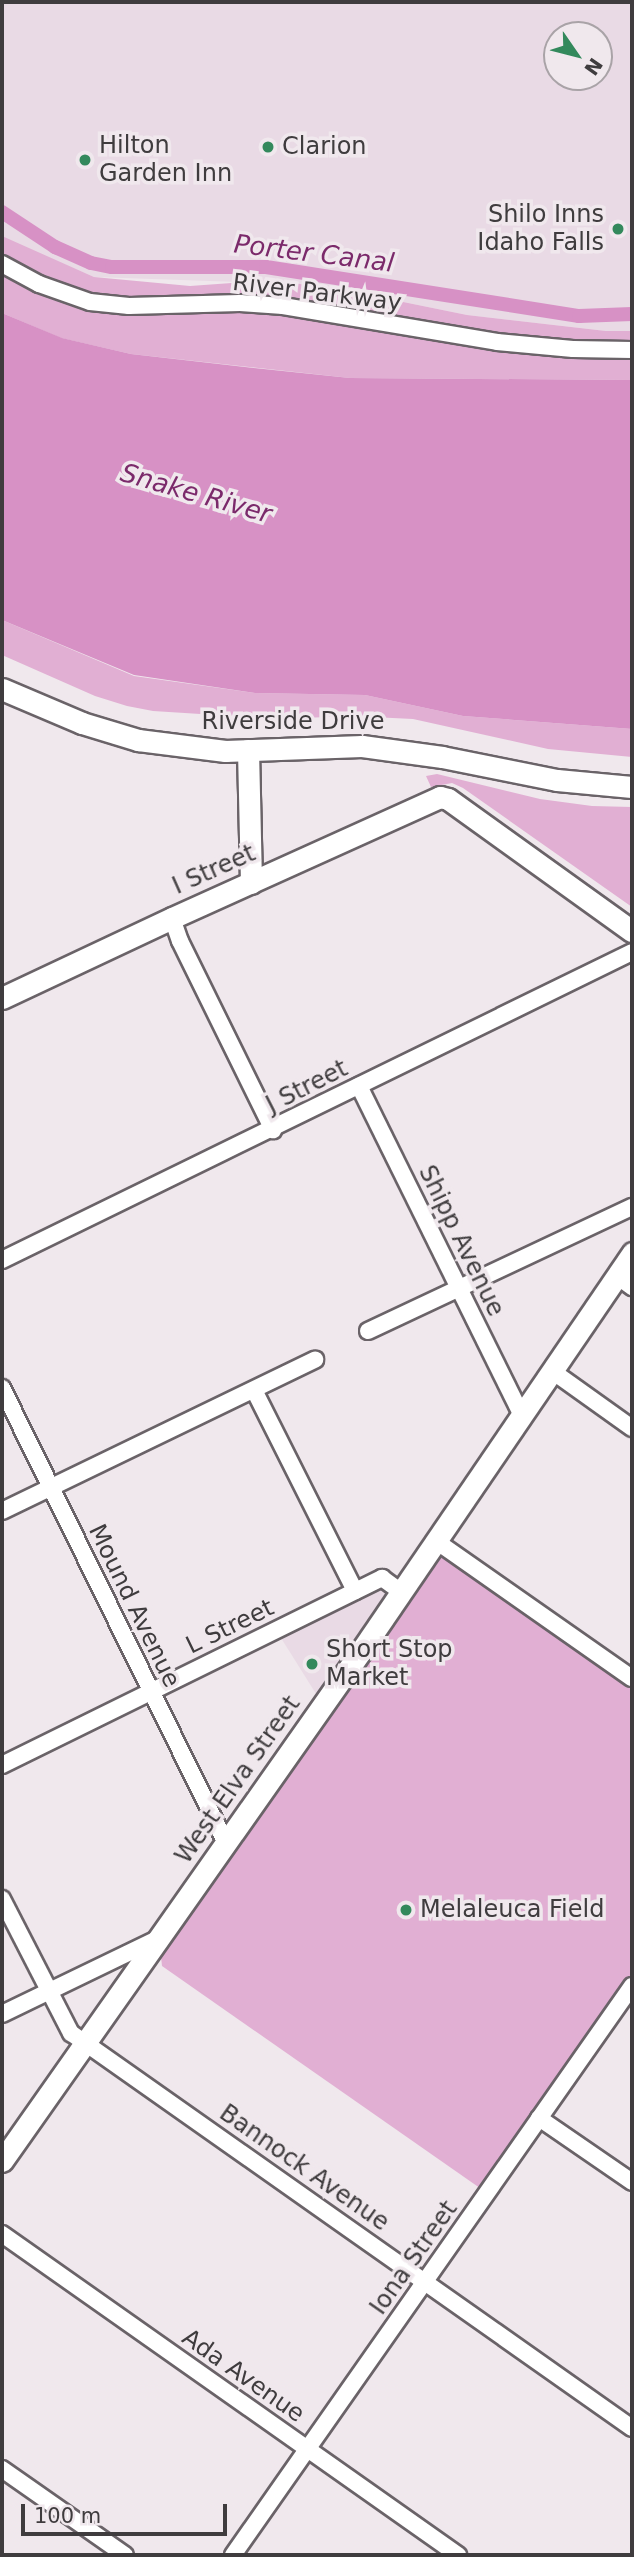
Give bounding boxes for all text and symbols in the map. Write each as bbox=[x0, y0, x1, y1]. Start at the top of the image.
north arrow bbox=[543, 21, 613, 91]
text: N bbox=[580, 54, 607, 80]
place label: Hilton Garden Inn bbox=[99, 132, 232, 188]
place label: Clarion bbox=[282, 133, 367, 161]
marker: Clarion bbox=[260, 139, 276, 155]
marker: Hilton Garden Inn bbox=[77, 152, 93, 168]
place label: Shilo Inns Idaho Falls bbox=[477, 201, 604, 257]
marker: Shilo Inns Idaho Falls bbox=[610, 221, 626, 237]
water label: Porter Canal bbox=[232, 229, 396, 279]
street label: River Parkway bbox=[231, 268, 403, 318]
water label: Snake River bbox=[117, 458, 275, 530]
street label: Riverside Drive bbox=[202, 708, 384, 736]
street label: I Street bbox=[168, 839, 260, 901]
street label: J Street bbox=[261, 1054, 353, 1120]
street label: Shipp Avenue bbox=[412, 1161, 510, 1321]
street label: Mound Avenue bbox=[82, 1520, 186, 1692]
street label: L Street bbox=[181, 1593, 279, 1661]
place label: Short Stop Market bbox=[326, 1636, 453, 1692]
marker: Short Stop Market bbox=[304, 1656, 320, 1672]
street label: West Elva Street bbox=[169, 1691, 307, 1869]
place label: Melaleuca Field bbox=[420, 1896, 604, 1924]
marker: Melaleuca Field bbox=[398, 1902, 414, 1918]
street label: Bannock Avenue bbox=[214, 2099, 394, 2237]
street label: Iona Street bbox=[364, 2196, 464, 2320]
street label: Ada Avenue bbox=[176, 2323, 310, 2429]
scale bar bbox=[24, 2490, 231, 2534]
text: 100 m bbox=[34, 2504, 101, 2528]

